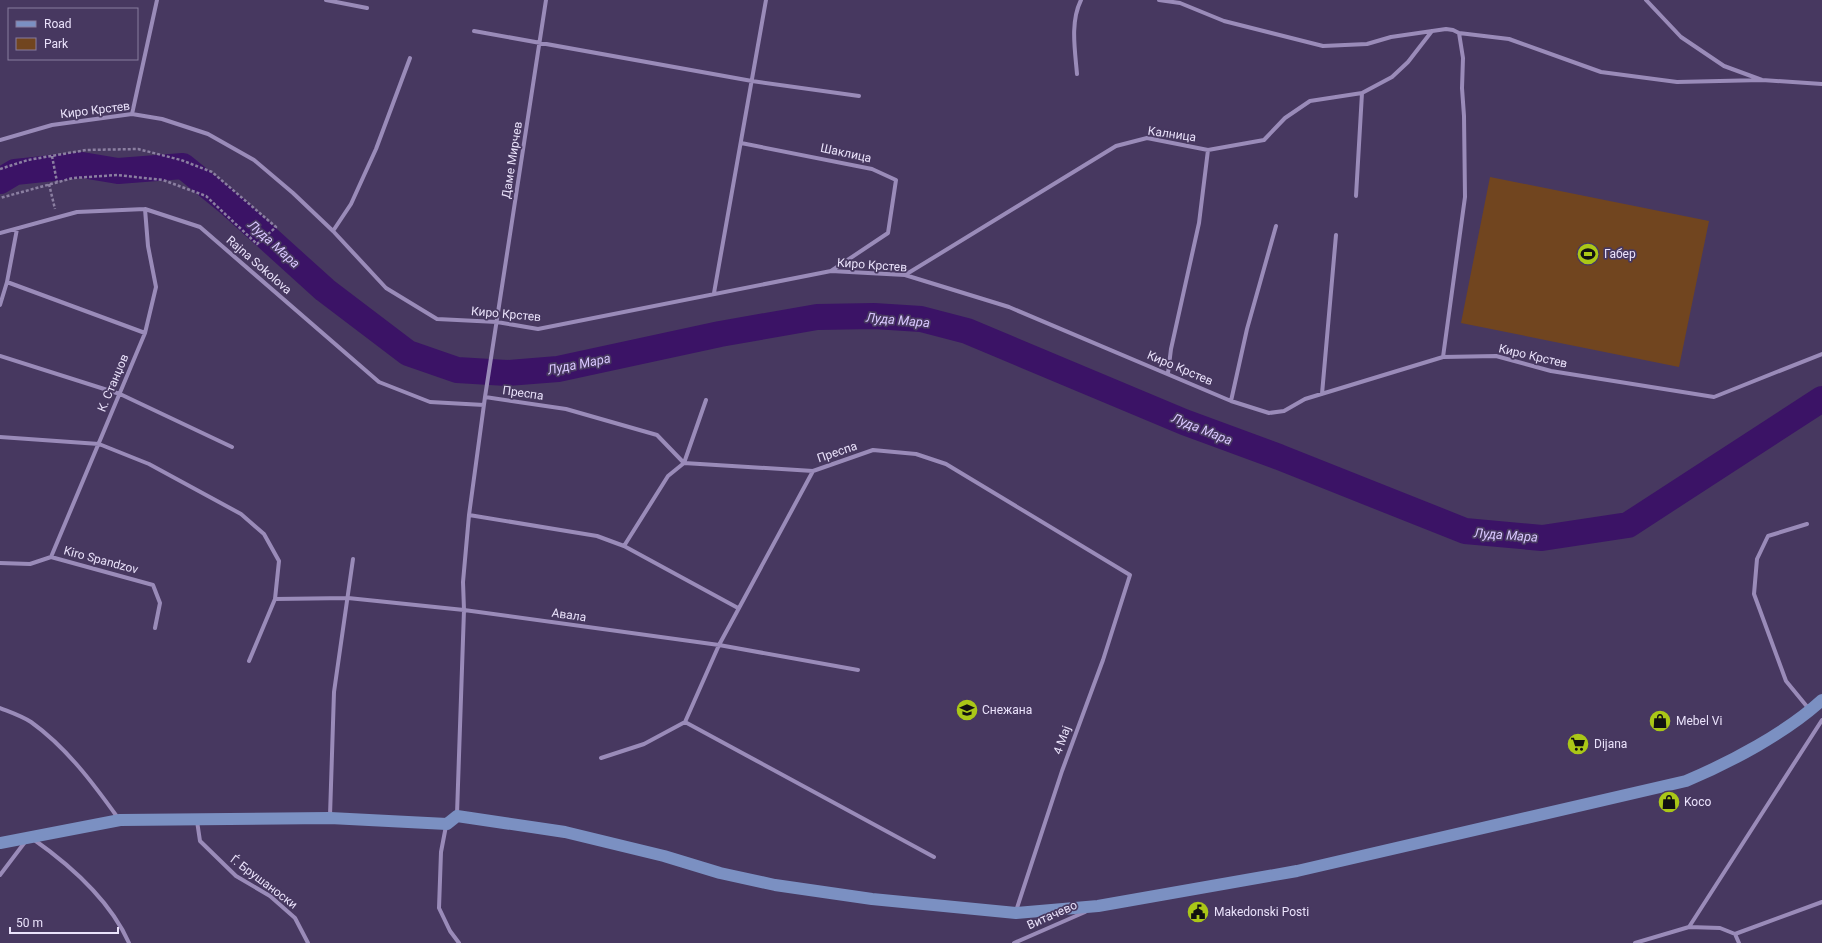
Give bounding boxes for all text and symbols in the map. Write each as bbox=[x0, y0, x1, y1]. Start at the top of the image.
legend bbox=[8, 8, 138, 60]
text: Road bbox=[44, 17, 72, 31]
text: Park bbox=[44, 37, 69, 51]
street label: Киро Крстев bbox=[59, 99, 131, 121]
street label: Даме Мирчев bbox=[499, 120, 525, 199]
street label: Калница bbox=[1147, 124, 1197, 144]
street label: Шаклица bbox=[819, 141, 873, 165]
water label: Луда Мара bbox=[244, 216, 303, 271]
street label: Rajna Sokolova bbox=[224, 233, 294, 297]
sports icon: Габер bbox=[1575, 241, 1601, 267]
place label: Габер bbox=[1604, 247, 1636, 261]
street label: Киро Крстев bbox=[837, 256, 908, 274]
street label: Киро Крстев bbox=[470, 304, 542, 324]
water label: Луда Мара bbox=[864, 310, 931, 330]
street label: Киро Крстев bbox=[1497, 341, 1569, 371]
street label: Киро Крстев bbox=[1145, 348, 1215, 388]
water label: Луда Мара bbox=[545, 351, 612, 378]
street label: К. Станџов bbox=[95, 352, 131, 414]
street label: Преспа bbox=[502, 383, 544, 403]
water label: Луда Мара bbox=[1169, 410, 1235, 448]
street label: Преспа bbox=[815, 439, 859, 465]
water label: Луда Мара bbox=[1473, 525, 1539, 545]
street label: Kiro Spandzov bbox=[62, 543, 140, 577]
street label: Авала bbox=[551, 606, 587, 624]
school or university icon: Снежана bbox=[954, 697, 980, 723]
place label: Снежана bbox=[982, 703, 1032, 717]
shop icon: Mebel Vi bbox=[1647, 708, 1673, 734]
place label: Mebel Vi bbox=[1676, 714, 1722, 728]
street label: 4 Мај bbox=[1050, 724, 1074, 756]
supermarket icon: Dijana bbox=[1565, 731, 1591, 757]
place label: Dijana bbox=[1594, 737, 1627, 751]
shop icon: Koco bbox=[1656, 789, 1682, 815]
place label: Koco bbox=[1684, 795, 1711, 809]
street label: Ѓ. Брушаноски bbox=[228, 851, 301, 912]
street label: Витачево bbox=[1025, 898, 1079, 932]
public building icon: Makedonski Posti bbox=[1185, 899, 1211, 925]
place label: Makedonski Posti bbox=[1214, 905, 1309, 919]
scale bar bbox=[10, 909, 118, 935]
text: 50 m bbox=[16, 916, 43, 930]

